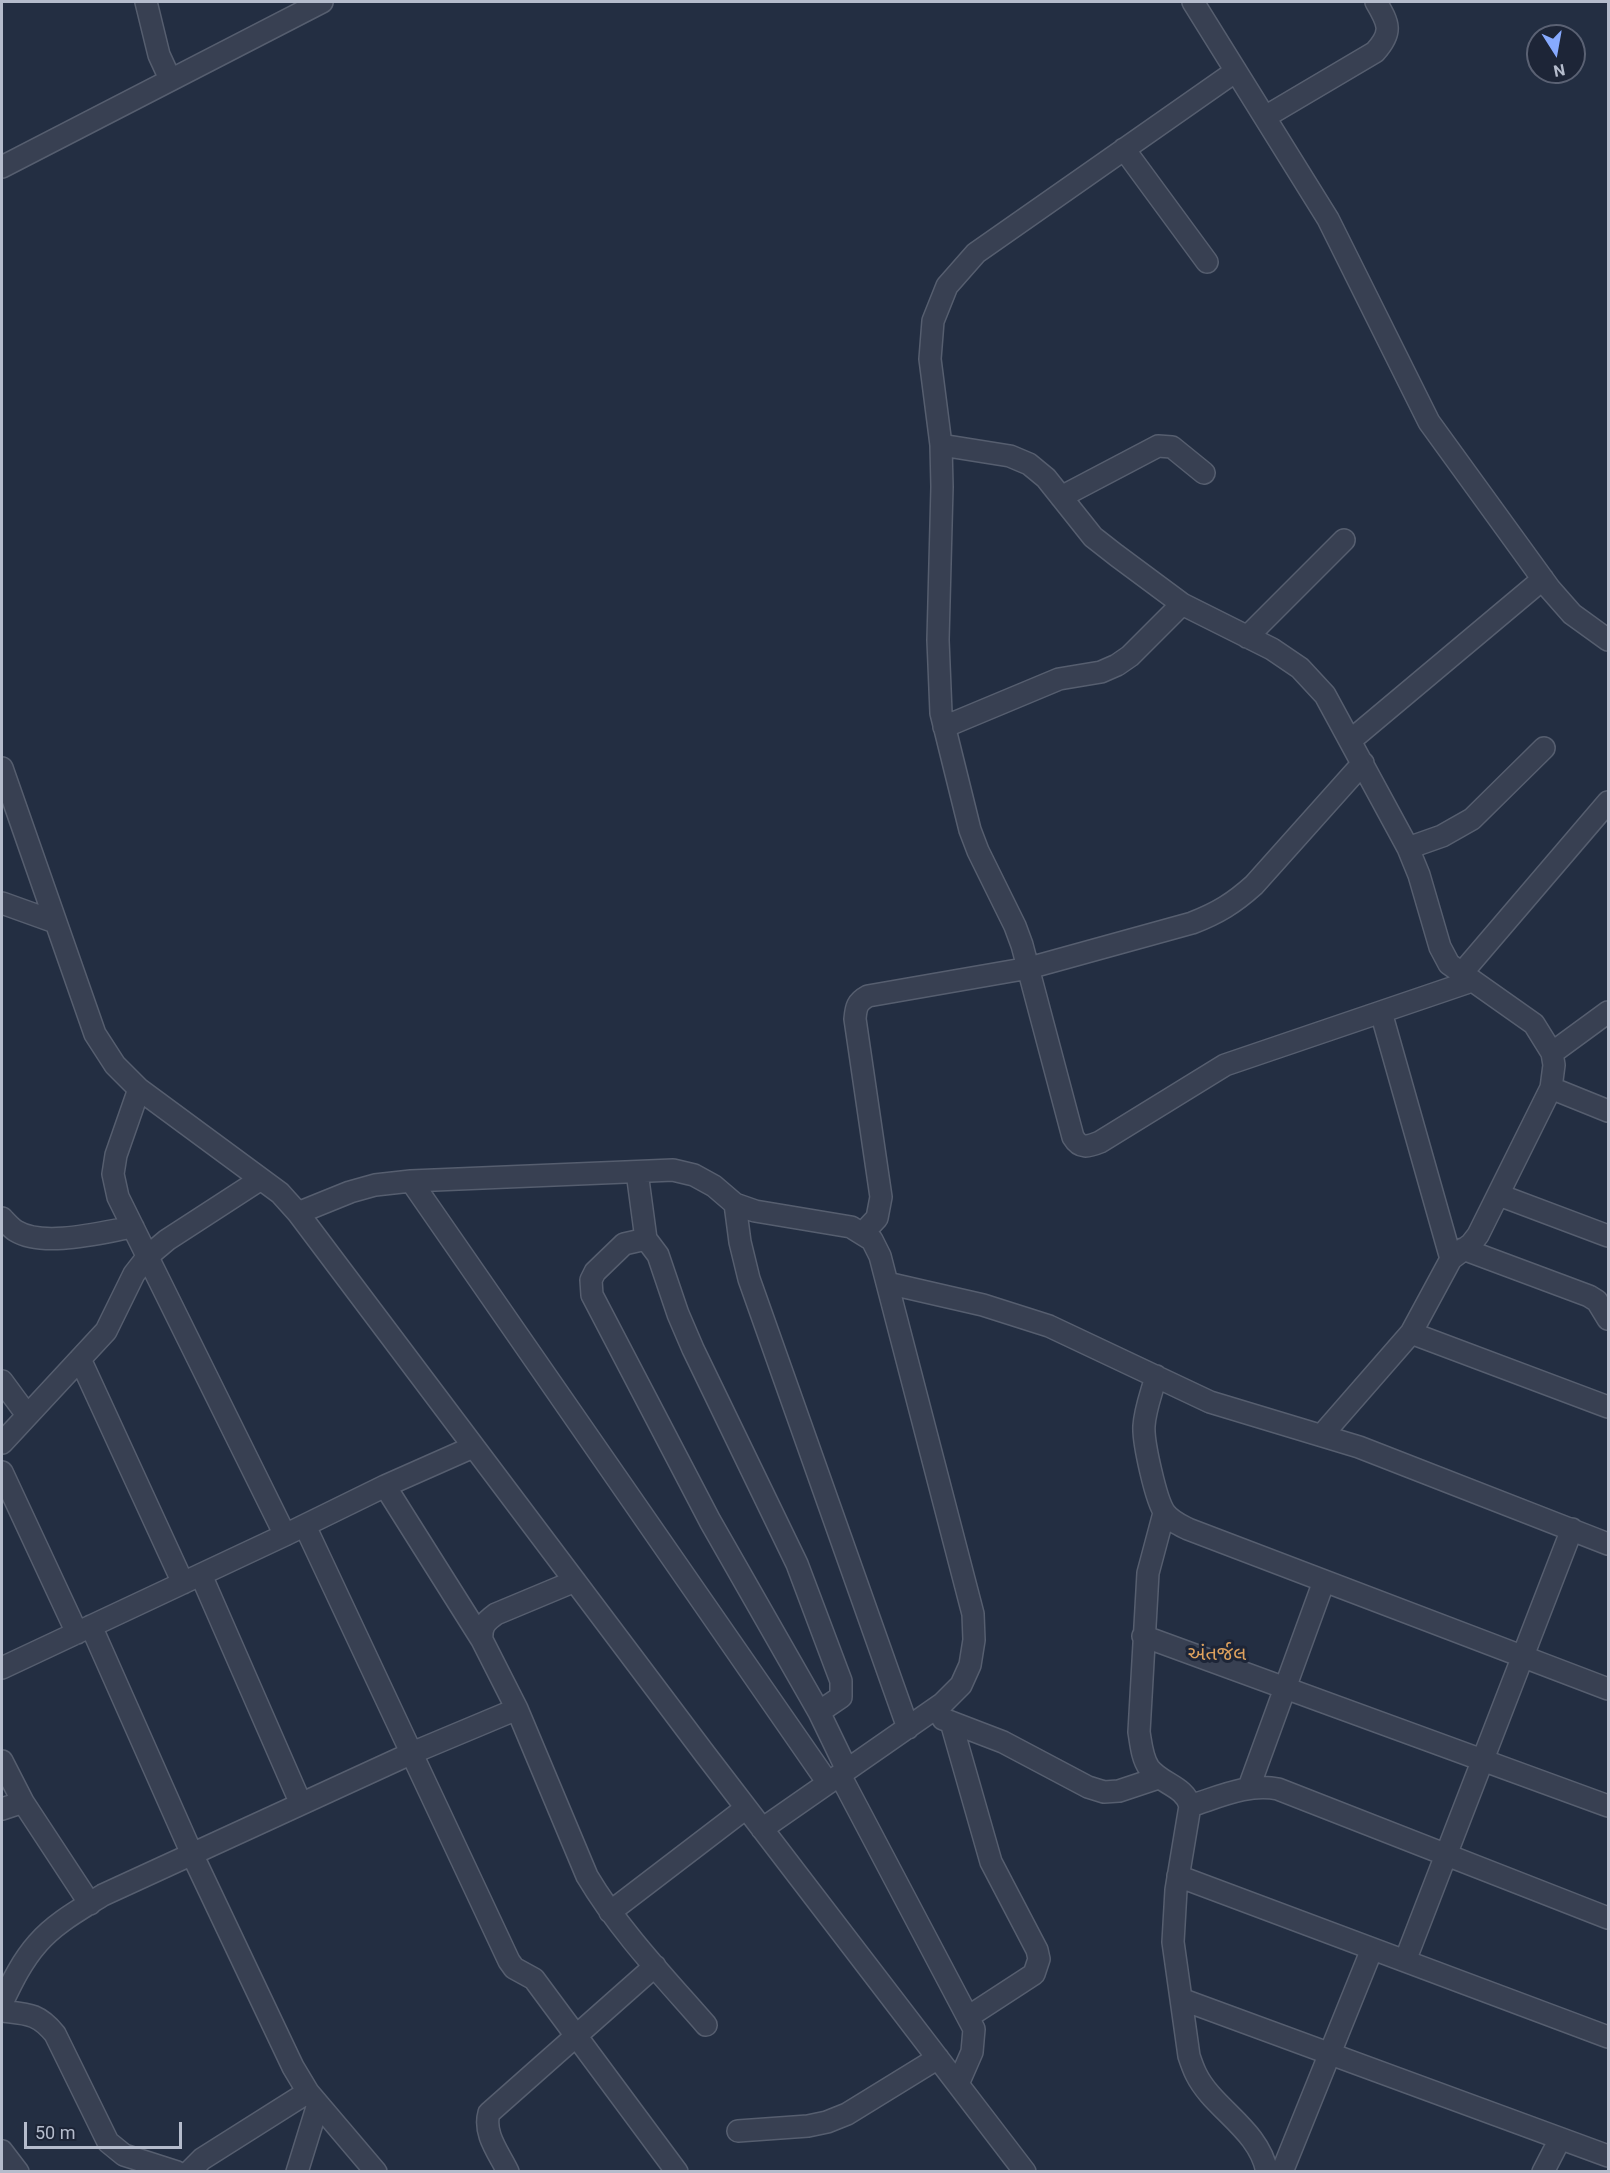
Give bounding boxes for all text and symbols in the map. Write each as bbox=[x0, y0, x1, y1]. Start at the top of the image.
north arrow bbox=[1526, 24, 1586, 84]
text: N bbox=[1552, 60, 1567, 81]
district label: અંતર્જલ bbox=[1188, 1643, 1246, 1667]
scale bar bbox=[27, 2110, 184, 2148]
text: 50 m bbox=[35, 2122, 75, 2143]

